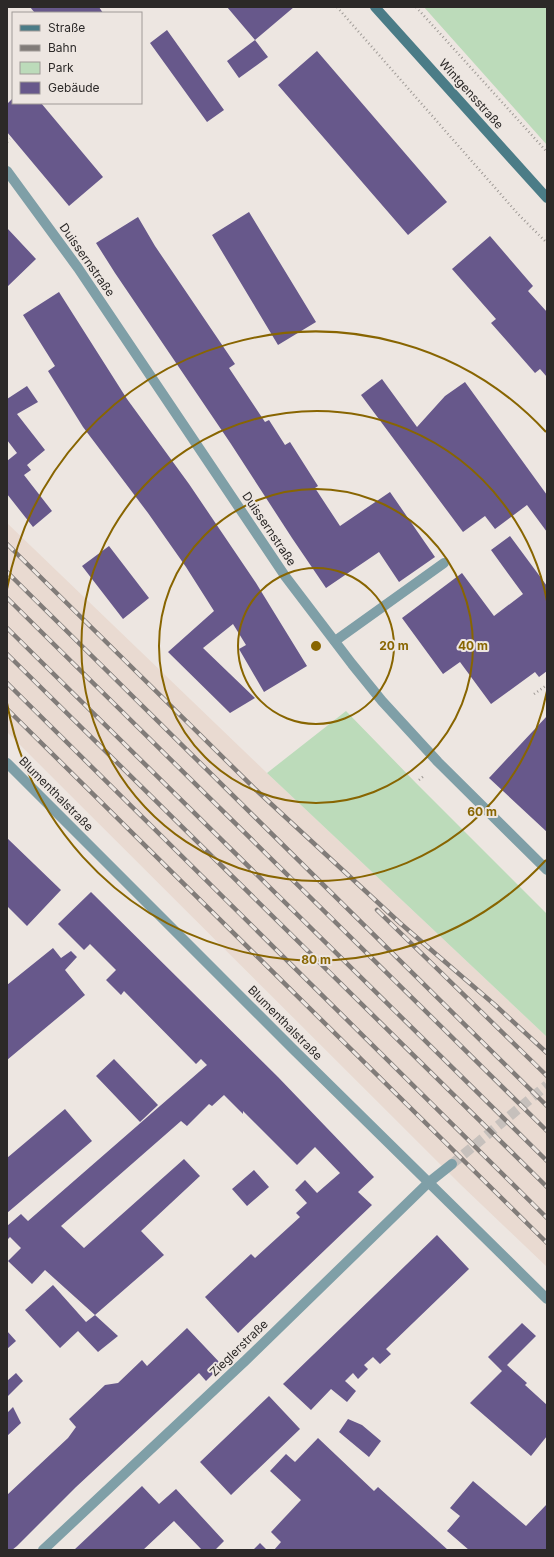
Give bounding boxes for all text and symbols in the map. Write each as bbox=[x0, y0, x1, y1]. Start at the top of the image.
legend bbox=[12, 12, 142, 104]
text: Straße bbox=[48, 20, 85, 35]
text: Bahn bbox=[48, 40, 77, 55]
street label: Wintgensstraße bbox=[436, 55, 507, 132]
text: Park bbox=[48, 60, 74, 75]
text: Gebäude bbox=[48, 80, 100, 95]
street label: Duissernstraße bbox=[57, 220, 118, 299]
street label: Duissernstraße bbox=[239, 489, 300, 569]
text: 20 m bbox=[379, 638, 409, 653]
text: 40 m bbox=[458, 638, 488, 653]
centre of rings bbox=[309, 639, 323, 653]
street label: Blumenthalstraße bbox=[16, 753, 97, 834]
text: 60 m bbox=[467, 804, 497, 819]
text: 80 m bbox=[301, 952, 331, 967]
street label: Blumenthalstraße bbox=[245, 982, 326, 1063]
street label: Zieglerstraße bbox=[206, 1316, 271, 1379]

